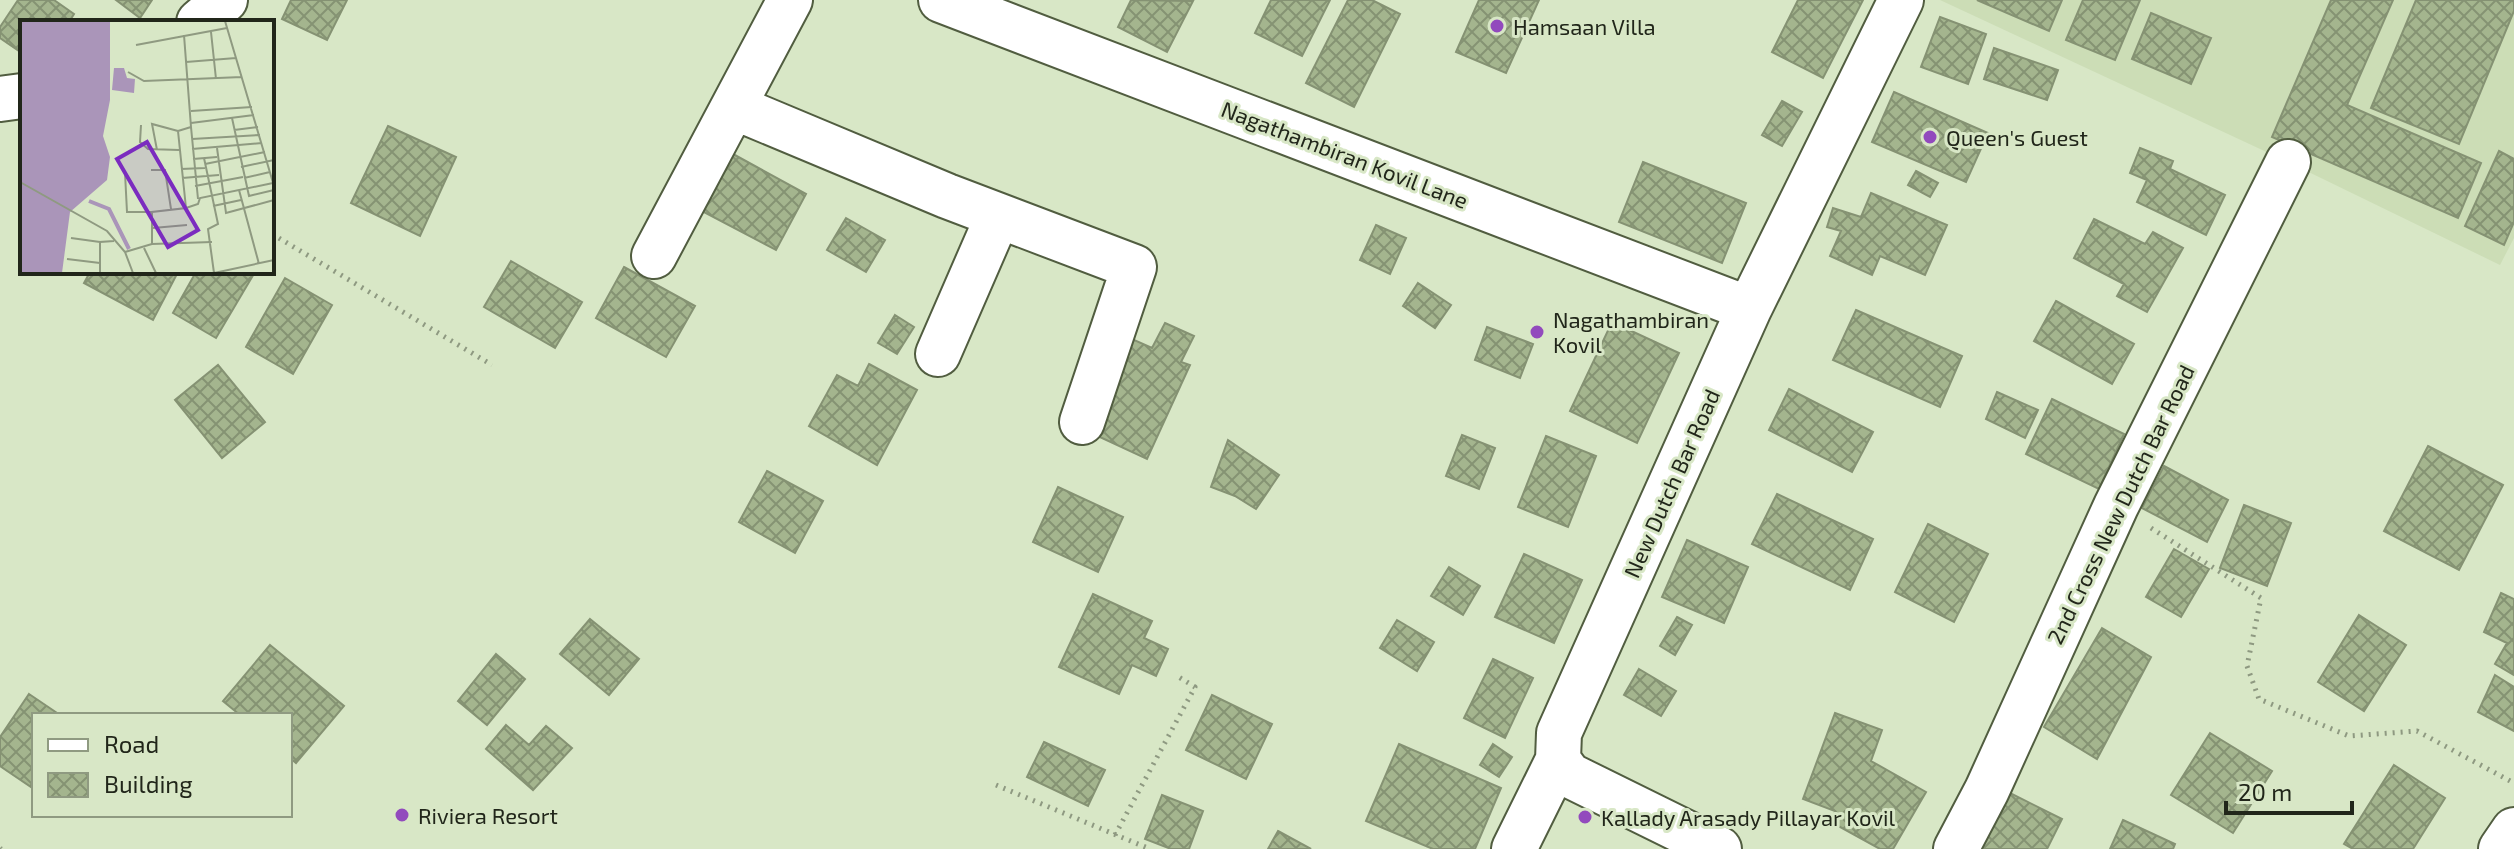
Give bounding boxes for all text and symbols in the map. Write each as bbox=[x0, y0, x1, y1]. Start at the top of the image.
place label: Hamsaan Villa bbox=[1513, 13, 1656, 39]
marker: Hamsaan Villa bbox=[1488, 17, 1506, 35]
inset map bbox=[20, 20, 274, 274]
street label: Nagathambiran Kovil Lane bbox=[1218, 95, 1472, 213]
place label: Queen's Guest bbox=[1946, 124, 2088, 151]
marker: Queen's Guest bbox=[1921, 128, 1939, 146]
place label: Nagathambiran Kovil bbox=[1553, 306, 1709, 357]
marker: Nagathambiran Kovil bbox=[1528, 323, 1546, 341]
street label: 2nd Cross New Dutch Bar Road bbox=[2041, 360, 2199, 648]
street label: New Dutch Bar Road bbox=[1618, 385, 1724, 581]
legend bbox=[32, 713, 292, 817]
text: Road bbox=[104, 729, 159, 758]
scale bar bbox=[2226, 765, 2352, 815]
text: Building bbox=[104, 769, 193, 798]
text: 20 m bbox=[2238, 777, 2292, 806]
place label: Riviera Resort bbox=[418, 802, 558, 828]
place label: Kallady Arasady Pillayar Kovil bbox=[1601, 804, 1896, 830]
marker: Riviera Resort bbox=[393, 806, 411, 824]
marker: Kallady Arasady Pillayar Kovil bbox=[1576, 808, 1594, 826]

